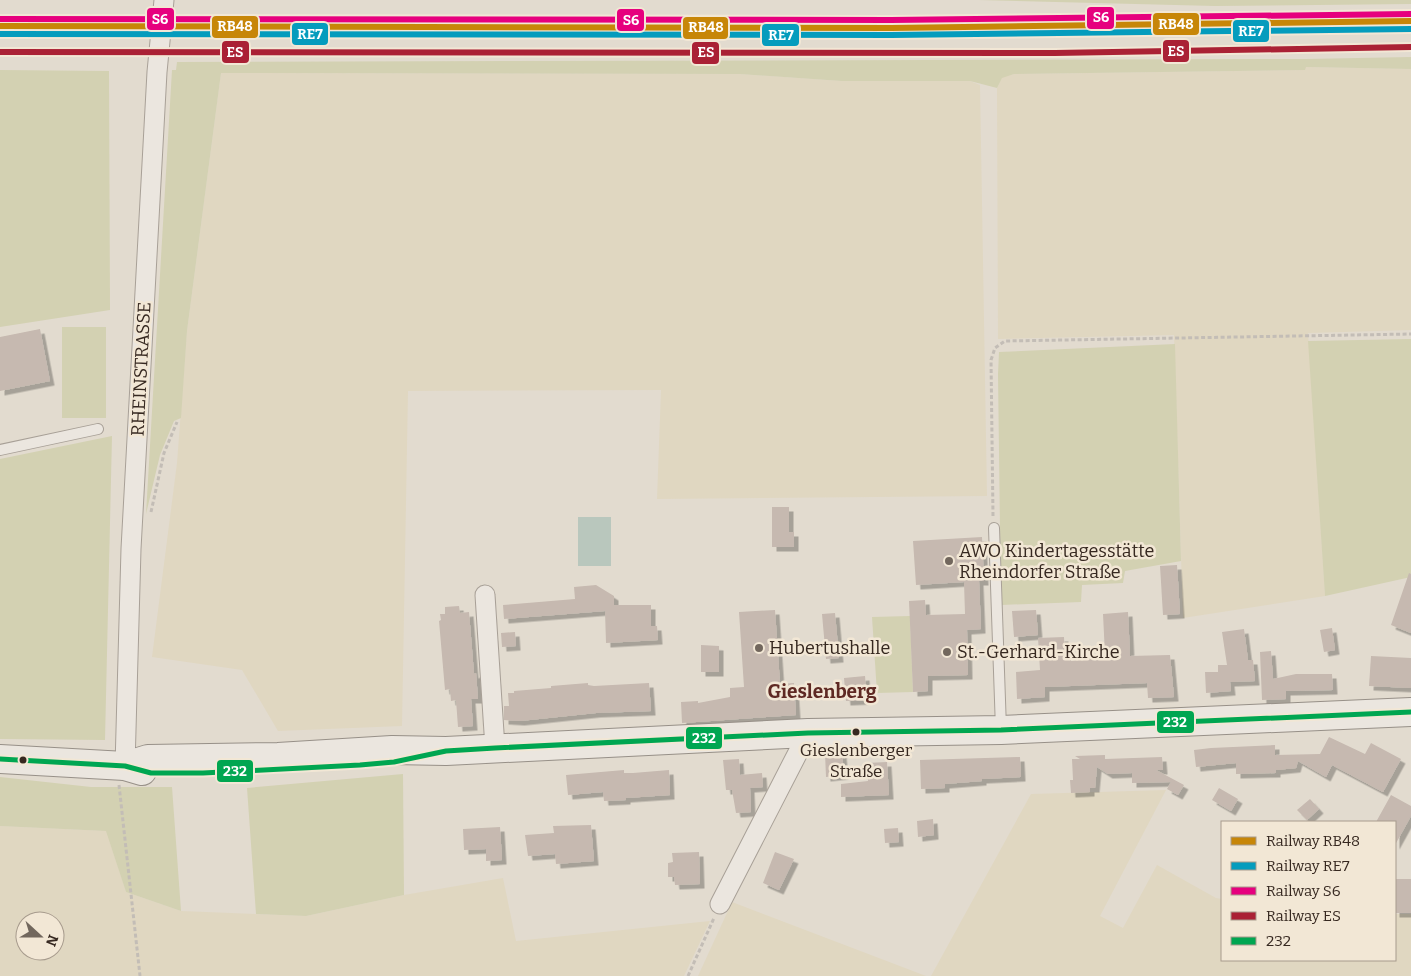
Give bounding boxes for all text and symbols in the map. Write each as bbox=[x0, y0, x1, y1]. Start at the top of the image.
line badge: S6 bbox=[1086, 6, 1115, 30]
line badge: S6 bbox=[146, 7, 175, 31]
line badge: S6 bbox=[616, 8, 645, 32]
text: S6 bbox=[1093, 9, 1109, 26]
text: S6 bbox=[152, 11, 168, 28]
text: S6 bbox=[623, 12, 639, 29]
line badge: RB48 bbox=[1152, 12, 1200, 36]
line badge: RB48 bbox=[211, 15, 259, 39]
line badge: RB48 bbox=[682, 16, 729, 40]
text: RB48 bbox=[1158, 16, 1194, 33]
text: RB48 bbox=[217, 18, 253, 35]
text: RB48 bbox=[688, 19, 724, 36]
line badge: RE7 bbox=[1232, 19, 1270, 43]
line badge: RE7 bbox=[291, 22, 329, 46]
line badge: RE7 bbox=[761, 23, 800, 47]
text: RE7 bbox=[1238, 23, 1264, 40]
text: RE7 bbox=[297, 26, 323, 43]
text: RE7 bbox=[768, 27, 794, 44]
line badge: ES bbox=[1162, 39, 1190, 63]
line badge: ES bbox=[221, 40, 250, 64]
line badge: ES bbox=[691, 41, 720, 65]
text: ES bbox=[1168, 43, 1184, 60]
text: ES bbox=[227, 44, 243, 61]
text: ES bbox=[698, 44, 714, 61]
street label: RHEINSTRASSE bbox=[126, 301, 156, 437]
place label: AWO Kindertagesstätte Rheindorfer Straße bbox=[959, 540, 1154, 583]
marker: AWO Kindertagesstätte Rheindorfer Straße bbox=[943, 555, 955, 567]
place label: Hubertushalle bbox=[769, 637, 890, 659]
place label: St.-Gerhard-Kirche bbox=[957, 641, 1120, 663]
marker: Hubertushalle bbox=[753, 642, 765, 654]
marker: St.-Gerhard-Kirche bbox=[941, 646, 953, 658]
district label: Gieslenberg bbox=[767, 680, 877, 703]
line badge: 232 bbox=[1156, 710, 1195, 734]
text: 232 bbox=[1163, 714, 1187, 731]
line badge: 232 bbox=[685, 726, 723, 750]
marker: Gieslenberger Straße bbox=[851, 727, 861, 737]
text: 232 bbox=[692, 730, 716, 747]
place label: Gieslenberger Straße bbox=[800, 740, 913, 782]
unlabelled marker bbox=[18, 755, 28, 765]
line badge: 232 bbox=[216, 759, 254, 783]
text: 232 bbox=[223, 763, 247, 780]
legend bbox=[1221, 821, 1396, 961]
text: Railway RB48 bbox=[1266, 832, 1360, 850]
text: Railway RE7 bbox=[1266, 857, 1350, 875]
text: Railway S6 bbox=[1266, 882, 1341, 900]
text: Railway ES bbox=[1266, 907, 1341, 925]
north arrow bbox=[15, 911, 65, 961]
text: N bbox=[42, 932, 62, 949]
text: 232 bbox=[1266, 932, 1291, 950]

